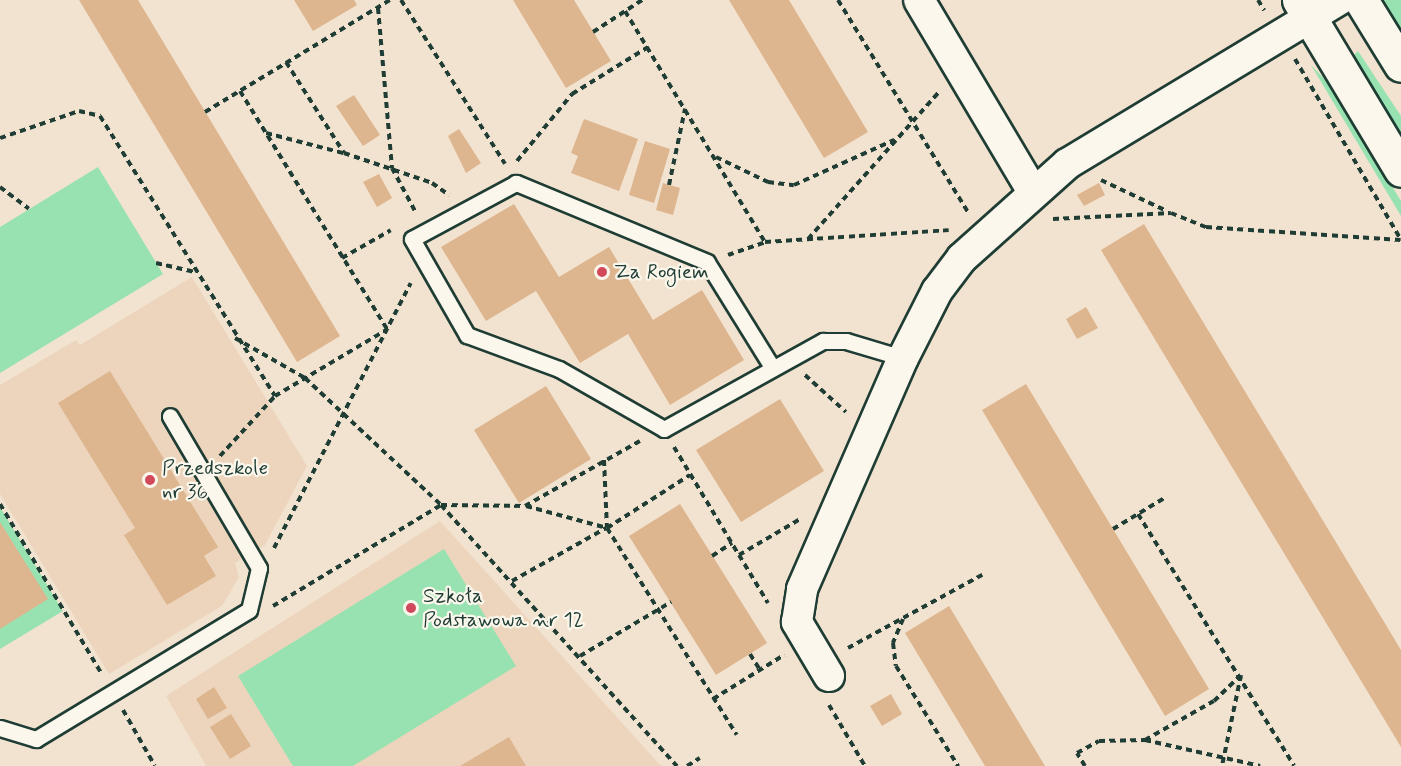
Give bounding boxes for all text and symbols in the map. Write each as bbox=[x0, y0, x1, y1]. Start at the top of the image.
place label: Za Rogiem bbox=[614, 259, 715, 285]
marker: Za Rogiem bbox=[595, 265, 609, 279]
place label: Przedszkole nr 36 bbox=[162, 455, 268, 505]
marker: Przedszkole nr 36 bbox=[143, 473, 157, 487]
place label: Szkoła Podstawowa nr 12 bbox=[423, 583, 578, 633]
marker: Szkoła Podstawowa nr 12 bbox=[404, 601, 418, 615]

